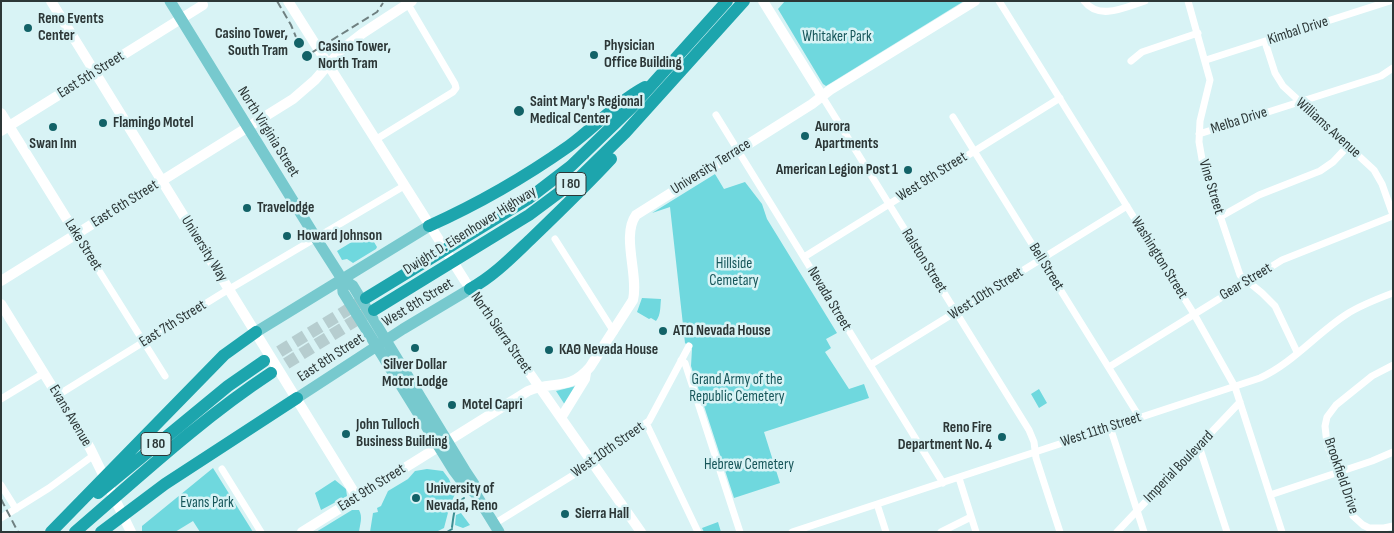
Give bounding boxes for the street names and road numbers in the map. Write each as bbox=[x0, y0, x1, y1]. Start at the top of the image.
street label: Kimbal Drive bbox=[1265, 13, 1331, 49]
street label: East 5th Street bbox=[54, 47, 128, 103]
street label: North Virginia Street bbox=[233, 84, 303, 180]
street label: Williams Avenue bbox=[1292, 94, 1364, 162]
street label: Melba Drive bbox=[1209, 103, 1269, 139]
street label: University Terrace bbox=[668, 135, 754, 199]
street label: West 9th Street bbox=[893, 148, 971, 206]
street label: Vine Street bbox=[1194, 158, 1228, 216]
road number: I 80 bbox=[556, 172, 586, 195]
street label: East 6th Street bbox=[88, 176, 162, 232]
street label: Dwight D. Eisenhower Highway bbox=[400, 183, 540, 279]
street label: University Way bbox=[177, 213, 231, 285]
street label: Washington Street bbox=[1127, 214, 1191, 302]
street label: Lake Street bbox=[60, 216, 106, 274]
street label: Ralston Street bbox=[897, 226, 951, 296]
street label: Bell Street bbox=[1025, 240, 1067, 294]
street label: Gear Street bbox=[1217, 259, 1275, 305]
street label: Nevada Street bbox=[803, 264, 855, 334]
street label: West 10th Street bbox=[945, 264, 1027, 324]
street label: West 8th Street bbox=[379, 275, 457, 331]
street label: North Sierra Street bbox=[466, 289, 536, 377]
street label: East 7th Street bbox=[136, 296, 210, 352]
street label: East 8th Street bbox=[294, 330, 368, 386]
street label: Evans Avenue bbox=[45, 382, 95, 450]
street label: West 11th Street bbox=[1059, 409, 1143, 451]
street label: West 10th Street bbox=[568, 418, 648, 482]
street label: Imperial Boulevard bbox=[1140, 427, 1218, 507]
road number: I 80 bbox=[141, 432, 171, 456]
street label: Brookfield Drive bbox=[1320, 436, 1362, 516]
street label: East 9th Street bbox=[335, 460, 409, 516]

